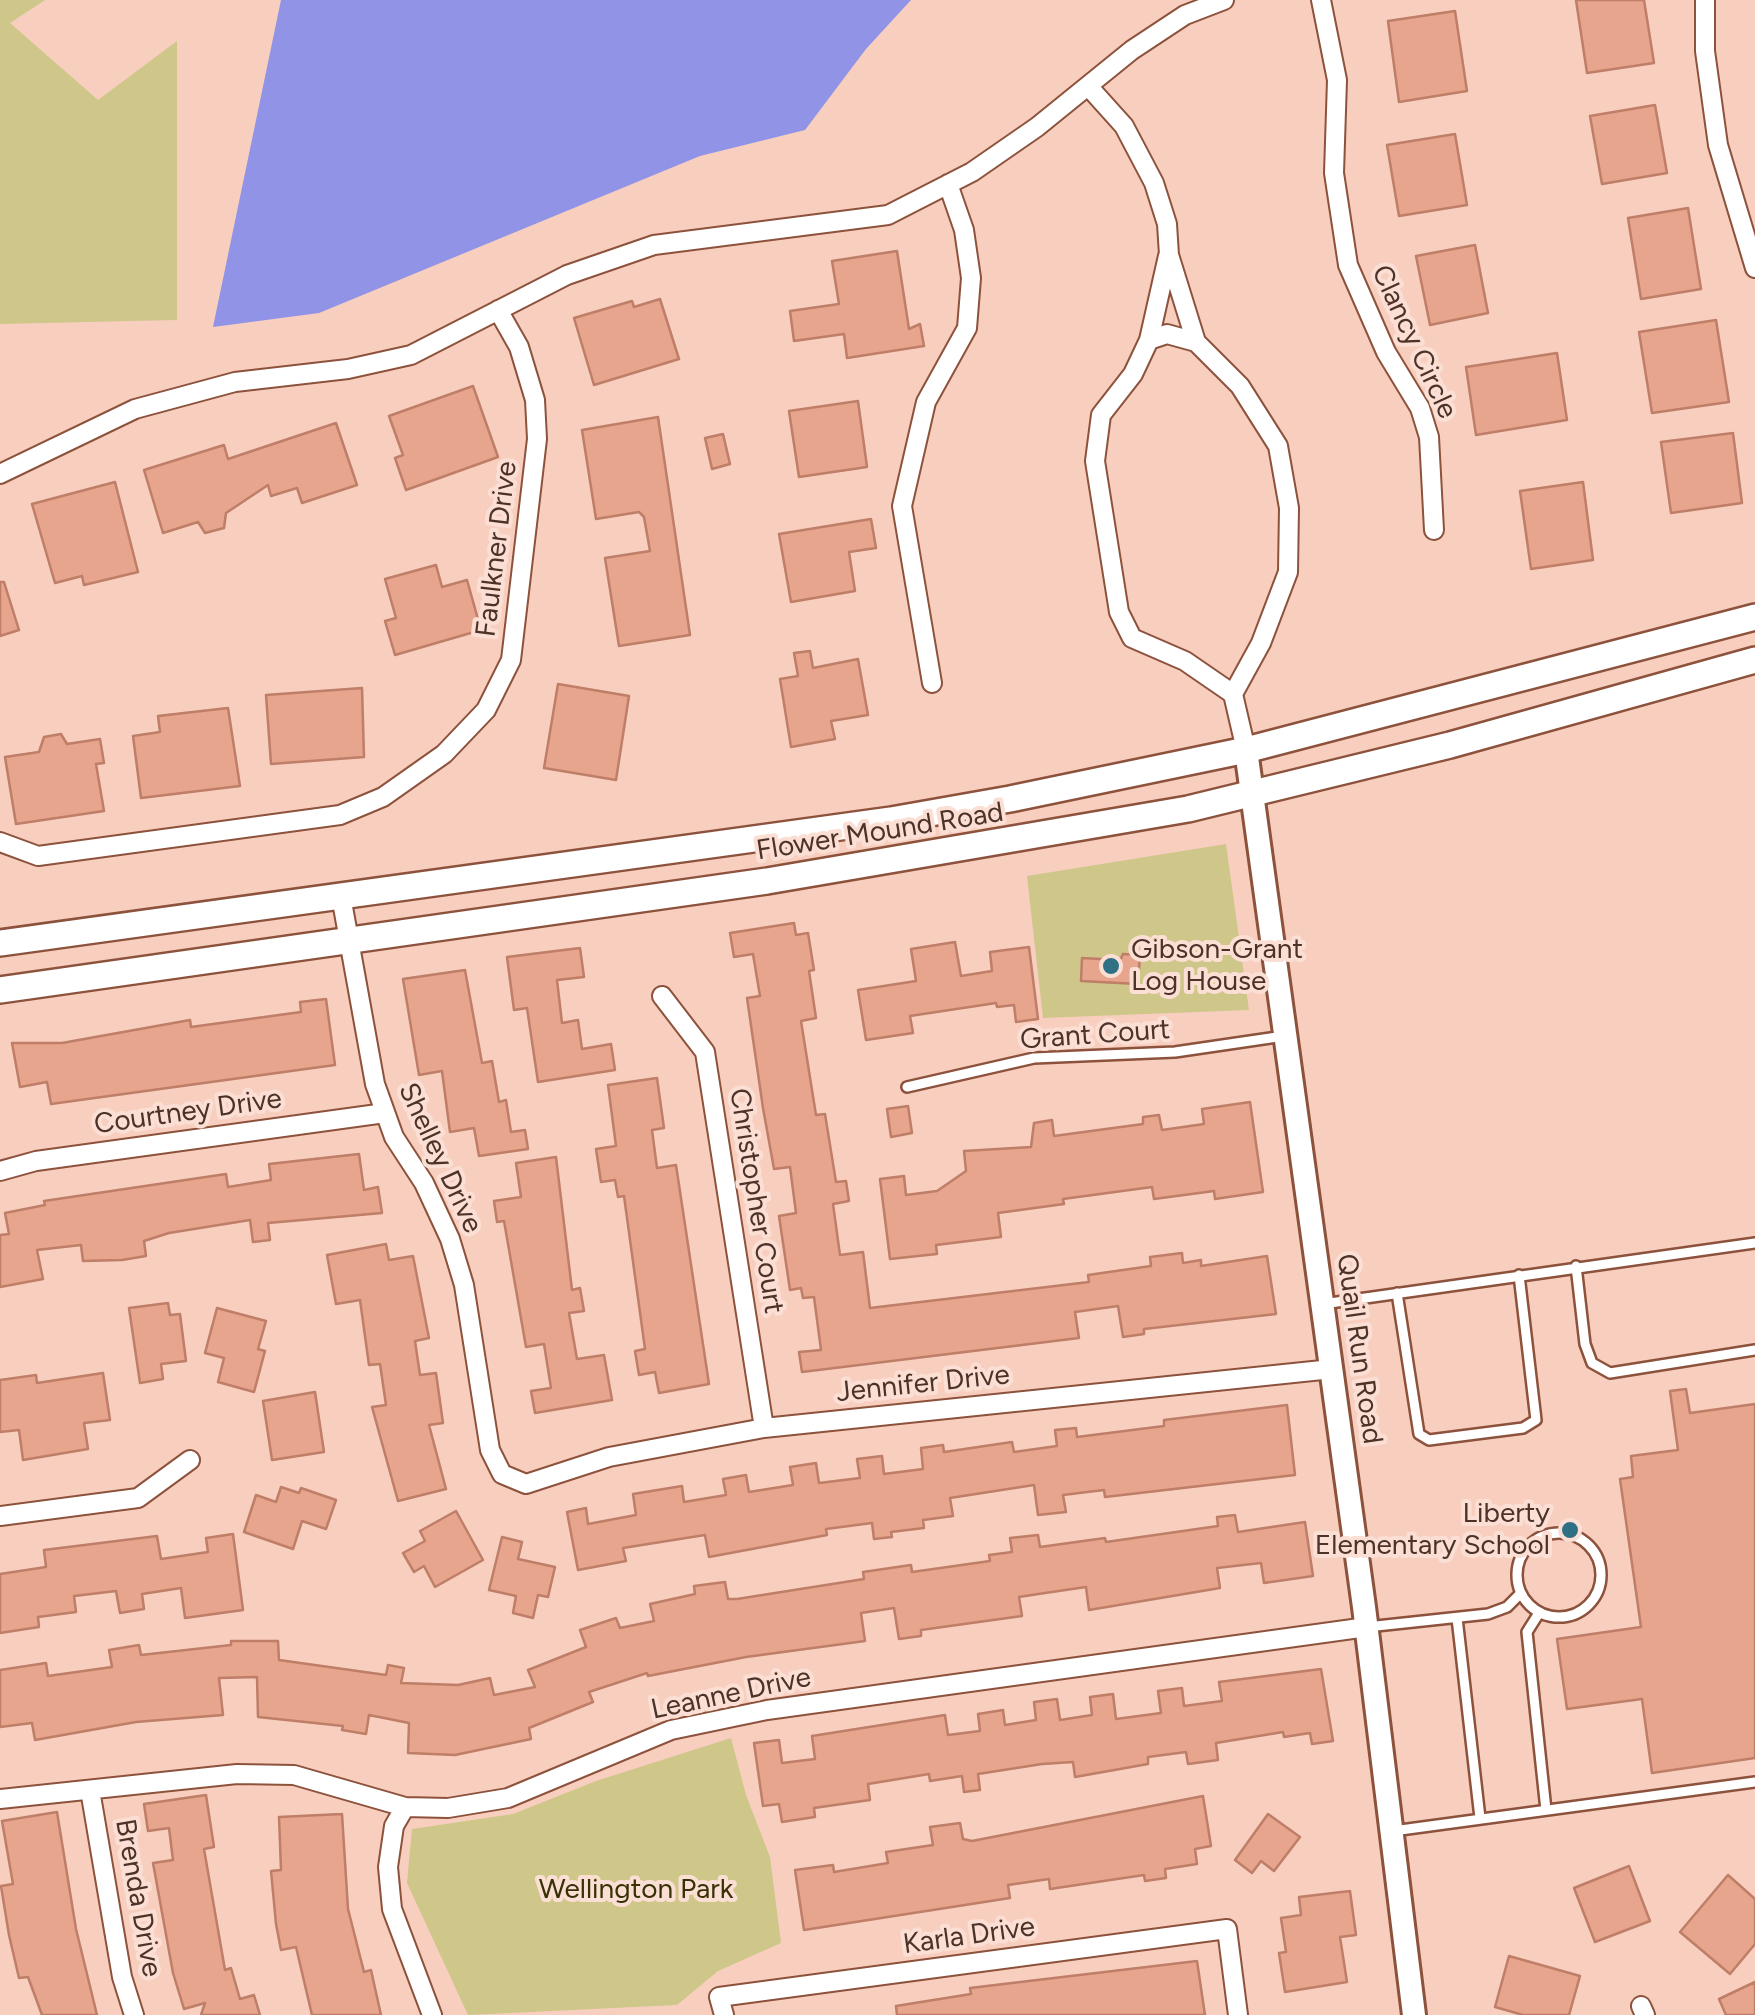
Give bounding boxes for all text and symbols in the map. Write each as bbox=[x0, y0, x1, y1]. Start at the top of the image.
street label: Clancy Circle bbox=[1364, 260, 1464, 424]
street label: Faulkner Drive bbox=[470, 459, 524, 639]
street label: Flower Mound Road bbox=[754, 796, 1006, 868]
place label: Gibson-Grant Log House bbox=[1131, 933, 1303, 999]
marker: Gibson-Grant Log House bbox=[1100, 955, 1122, 977]
street label: Grant Court bbox=[1019, 1013, 1171, 1057]
street label: Shelley Drive bbox=[391, 1078, 489, 1238]
street label: Courtney Drive bbox=[92, 1082, 284, 1142]
street label: Christopher Court bbox=[722, 1086, 790, 1316]
street label: Quail Run Road bbox=[1329, 1252, 1389, 1446]
street label: Jennifer Drive bbox=[835, 1358, 1011, 1410]
place label: Liberty Elementary School bbox=[1315, 1497, 1550, 1563]
marker: Liberty Elementary School bbox=[1559, 1519, 1581, 1541]
street label: Leanne Drive bbox=[648, 1661, 814, 1727]
street label: Brenda Drive bbox=[108, 1816, 168, 1980]
park label: Wellington Park bbox=[539, 1873, 733, 1907]
street label: Karla Drive bbox=[901, 1910, 1037, 1962]

